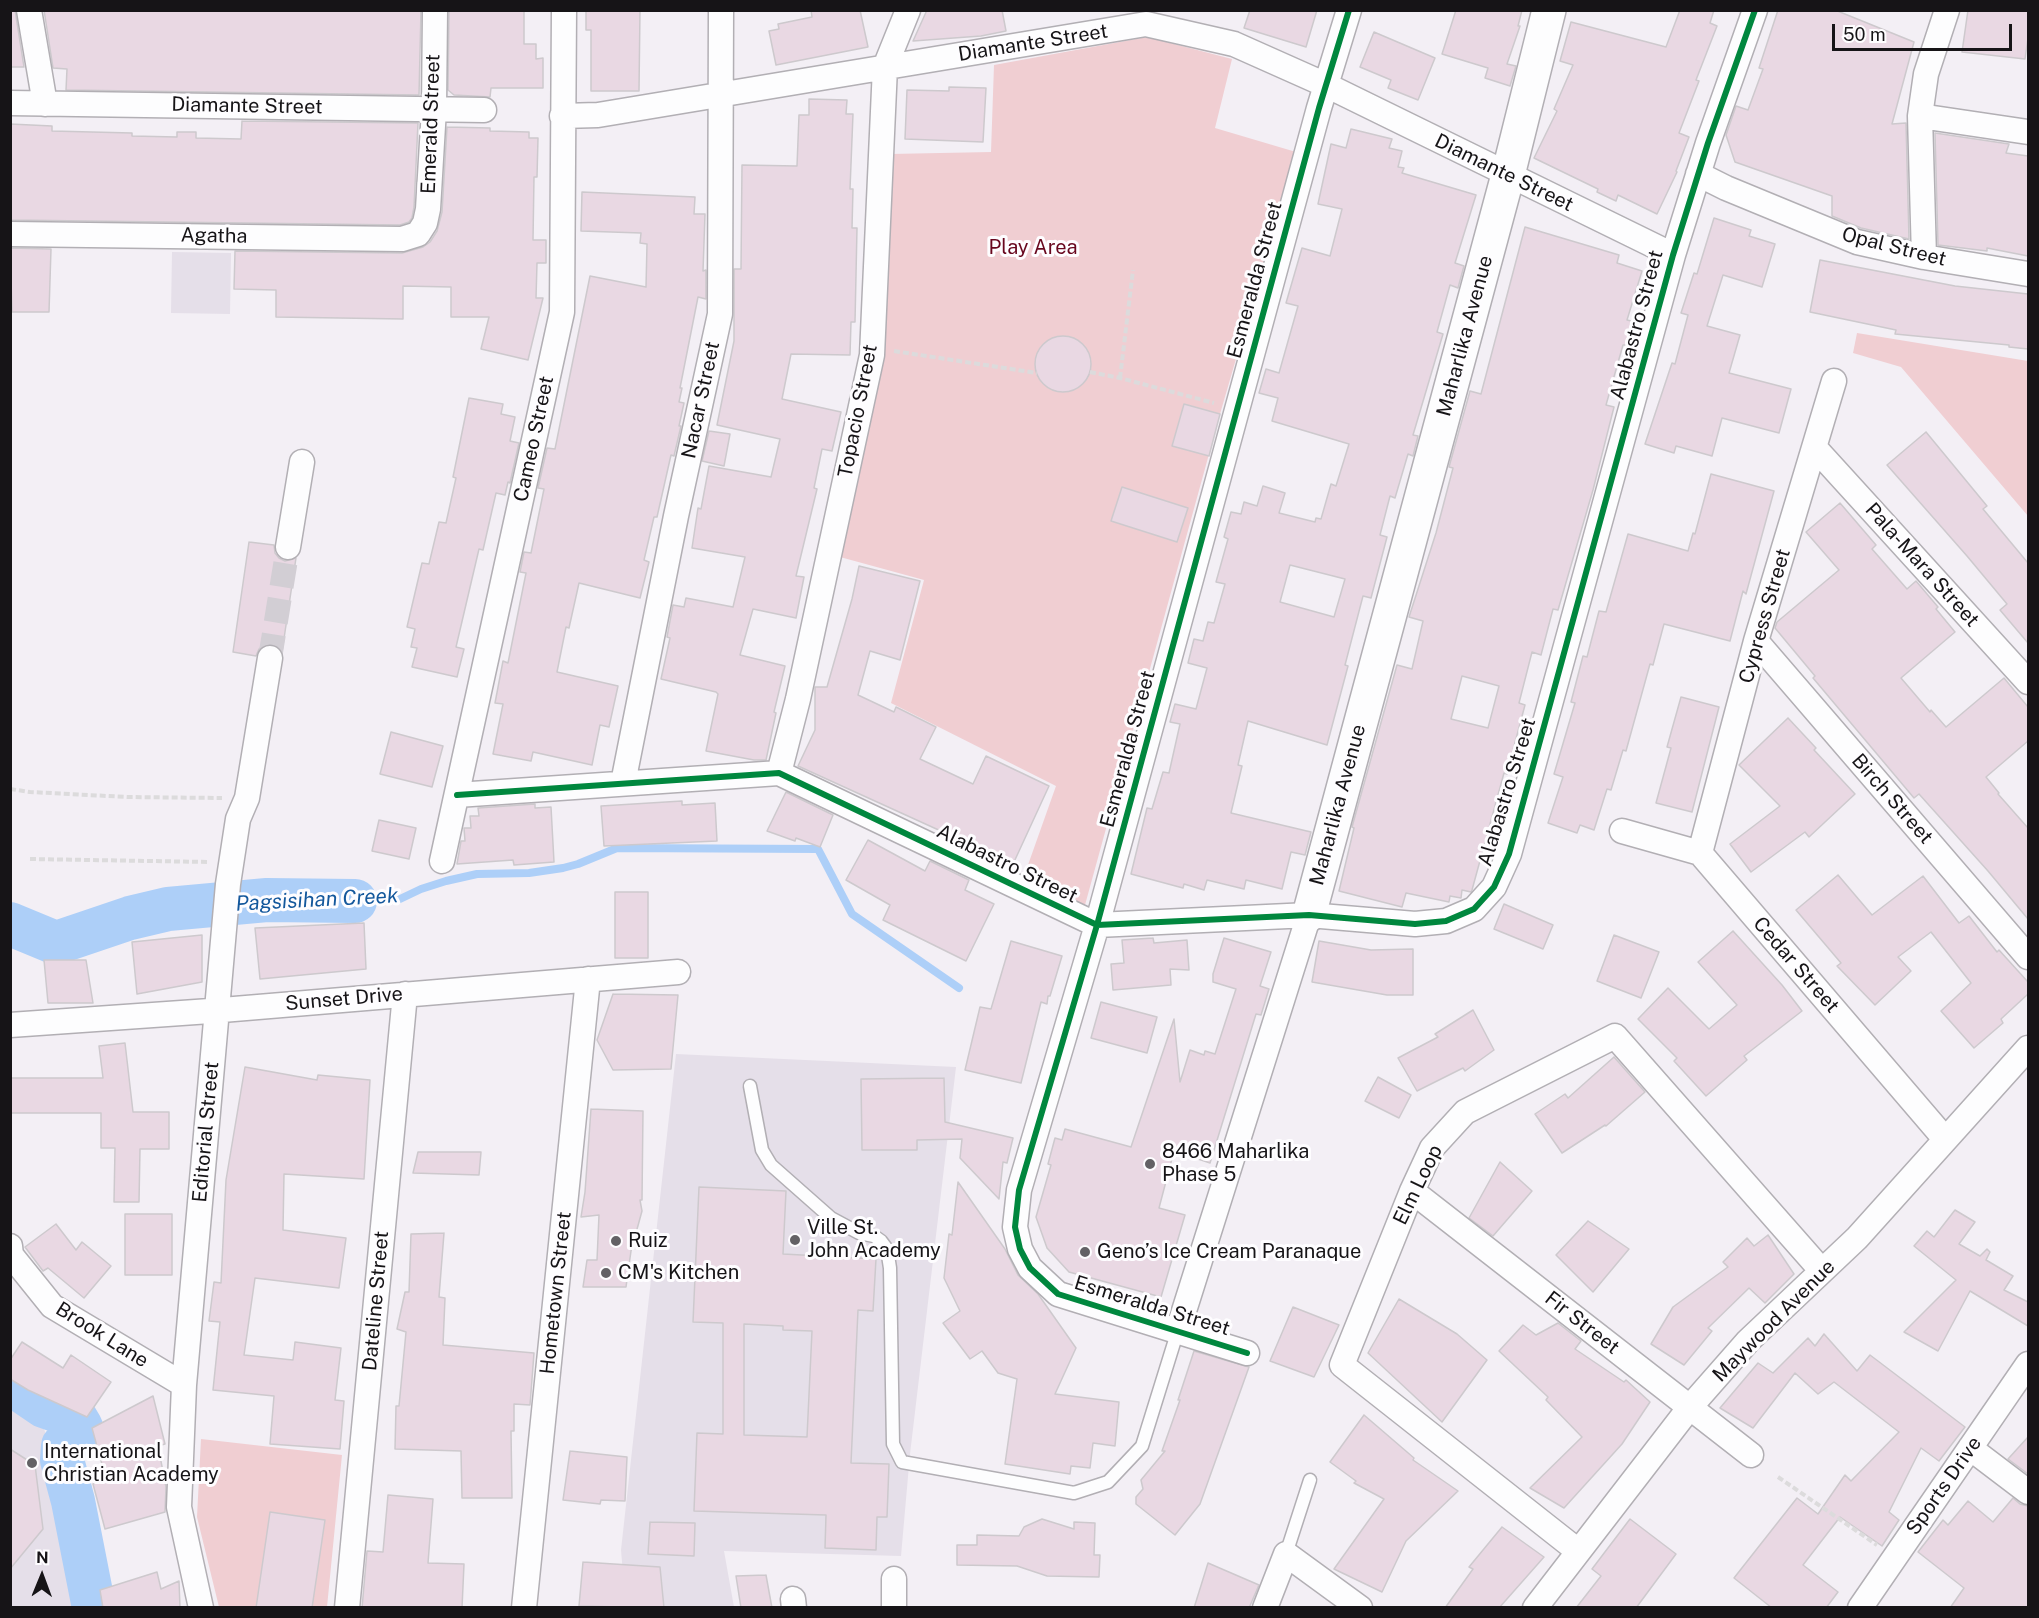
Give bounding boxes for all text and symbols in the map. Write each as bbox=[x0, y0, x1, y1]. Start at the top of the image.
scale bar bbox=[1835, 12, 2015, 50]
street label: Diamante Street bbox=[956, 19, 1110, 67]
text: 50 m bbox=[1843, 24, 1886, 45]
street label: Emerald Street bbox=[417, 54, 445, 194]
street label: Diamante Street bbox=[171, 93, 323, 119]
street label: Diamante Street bbox=[1431, 129, 1577, 217]
street label: Esmeralda Street bbox=[1223, 199, 1287, 361]
street label: Opal Street bbox=[1839, 222, 1949, 272]
street label: Agatha bbox=[180, 223, 248, 249]
park label: Play Area bbox=[988, 236, 1078, 260]
street label: Alabastro Street bbox=[1605, 248, 1669, 402]
street label: Maharlika Avenue bbox=[1432, 253, 1498, 419]
street label: Nacar Street bbox=[677, 339, 725, 461]
street label: Topacio Street bbox=[833, 342, 883, 480]
street label: Cameo Street bbox=[509, 374, 559, 504]
street label: Pala-Mara Street bbox=[1860, 498, 1984, 632]
street label: Cypress Street bbox=[1734, 546, 1796, 686]
street label: Esmeralda Street bbox=[1096, 668, 1160, 830]
street label: Alabastro Street bbox=[1473, 715, 1541, 869]
street label: Maharlika Avenue bbox=[1305, 722, 1371, 888]
street label: Birch Street bbox=[1846, 749, 1938, 849]
street label: Alabastro Street bbox=[933, 819, 1081, 909]
water label: Pagsisihan Creek bbox=[235, 883, 399, 917]
street label: Cedar Street bbox=[1748, 912, 1844, 1018]
street label: Sunset Drive bbox=[284, 982, 404, 1016]
street label: Editorial Street bbox=[188, 1061, 224, 1203]
place label: 8466 Maharlika Phase 5 bbox=[1162, 1140, 1309, 1187]
street label: Elm Loop bbox=[1388, 1141, 1448, 1229]
marker: 8466 Maharlika Phase 5 bbox=[1143, 1157, 1157, 1171]
street label: Hometown Street bbox=[536, 1210, 576, 1376]
place label: Ville St. John Academy bbox=[807, 1216, 941, 1263]
place label: Ruiz bbox=[628, 1229, 668, 1253]
street label: Dateline Street bbox=[358, 1230, 394, 1372]
marker: Ville St. John Academy bbox=[788, 1233, 802, 1247]
marker: Ruiz bbox=[609, 1234, 623, 1248]
place label: Geno’s Ice Cream Paranaque bbox=[1097, 1240, 1361, 1264]
marker: Geno’s Ice Cream Paranaque bbox=[1078, 1245, 1092, 1259]
street label: Maywood Avenue bbox=[1708, 1255, 1840, 1387]
place label: CM's Kitchen bbox=[618, 1261, 739, 1285]
marker: CM's Kitchen bbox=[599, 1266, 613, 1280]
street label: Esmeralda Street bbox=[1071, 1271, 1233, 1341]
street label: Fir Street bbox=[1540, 1286, 1624, 1360]
street label: Brook Lane bbox=[51, 1297, 153, 1373]
street label: Sports Drive bbox=[1901, 1432, 1987, 1540]
place label: International Christian Academy bbox=[44, 1440, 219, 1487]
marker: International Christian Academy bbox=[25, 1456, 39, 1470]
north arrow bbox=[12, 1546, 72, 1606]
text: N bbox=[36, 1548, 49, 1567]

